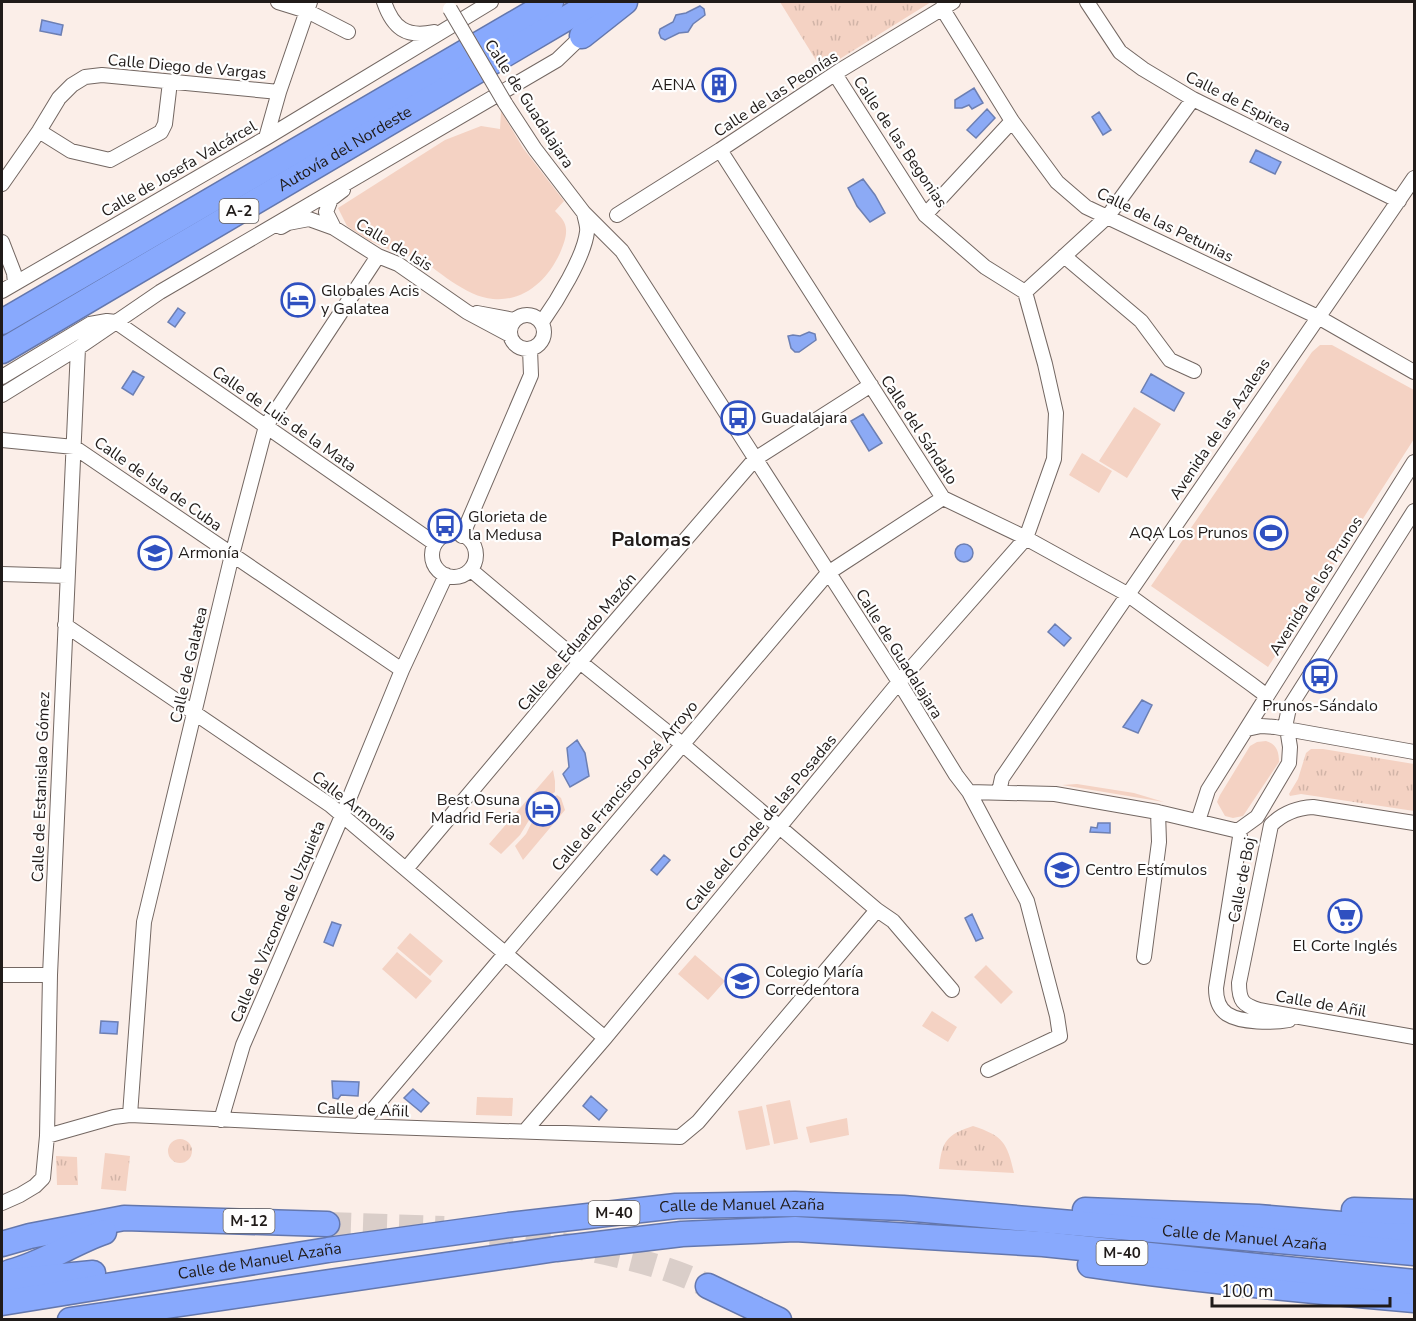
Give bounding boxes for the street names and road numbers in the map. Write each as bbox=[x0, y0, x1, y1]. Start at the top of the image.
street label: Calle de Guadalajara bbox=[479, 35, 579, 173]
street label: Calle de las Peonías bbox=[710, 46, 842, 142]
street label: Calle Diego de Vargas bbox=[107, 49, 267, 85]
street label: Calle de Espirea bbox=[1182, 66, 1294, 138]
street label: Calle de las Begonias bbox=[848, 72, 952, 212]
street label: Autovía del Nordeste bbox=[274, 101, 416, 197]
street label: Calle de Josefa Valcárcel bbox=[97, 115, 261, 223]
street label: Calle de las Petunias bbox=[1093, 182, 1237, 268]
road number: A-2 bbox=[220, 199, 258, 223]
street label: Calle de Isis bbox=[351, 213, 437, 277]
street label: Avenida de las Azaleas bbox=[1164, 354, 1276, 504]
street label: Calle de Luis de la Mata bbox=[207, 361, 361, 477]
street label: Calle del Sándalo bbox=[875, 371, 963, 489]
street label: Calle de Isla de Cuba bbox=[90, 432, 226, 536]
street label: Avenida de los Prunos bbox=[1264, 512, 1368, 660]
street label: Calle de Eduardo Mazón bbox=[513, 568, 641, 716]
street label: Calle de Guadalajara bbox=[850, 585, 948, 723]
street label: Calle de Galatea bbox=[165, 605, 213, 725]
street label: Calle de Estanislao Gómez bbox=[27, 691, 55, 883]
street label: Calle de Francisco José Arroyo bbox=[547, 696, 703, 876]
street label: Calle del Conde de las Posadas bbox=[680, 730, 842, 916]
street label: Calle Armonía bbox=[307, 766, 401, 846]
street label: Calle de Vizconde de Uzquieta bbox=[225, 818, 331, 1026]
street label: Calle de Boj bbox=[1223, 835, 1261, 925]
street label: Calle de Añil bbox=[1274, 985, 1369, 1023]
street label: Calle de Añil bbox=[317, 1097, 410, 1123]
street label: Calle de Manuel Azaña bbox=[658, 1193, 825, 1219]
road number: M-40 bbox=[588, 1201, 640, 1225]
road number: M-12 bbox=[224, 1209, 274, 1233]
street label: Calle de Manuel Azaña bbox=[1161, 1220, 1328, 1256]
street label: Calle de Manuel Azaña bbox=[176, 1237, 343, 1285]
road number: M-40 bbox=[1096, 1241, 1148, 1265]

